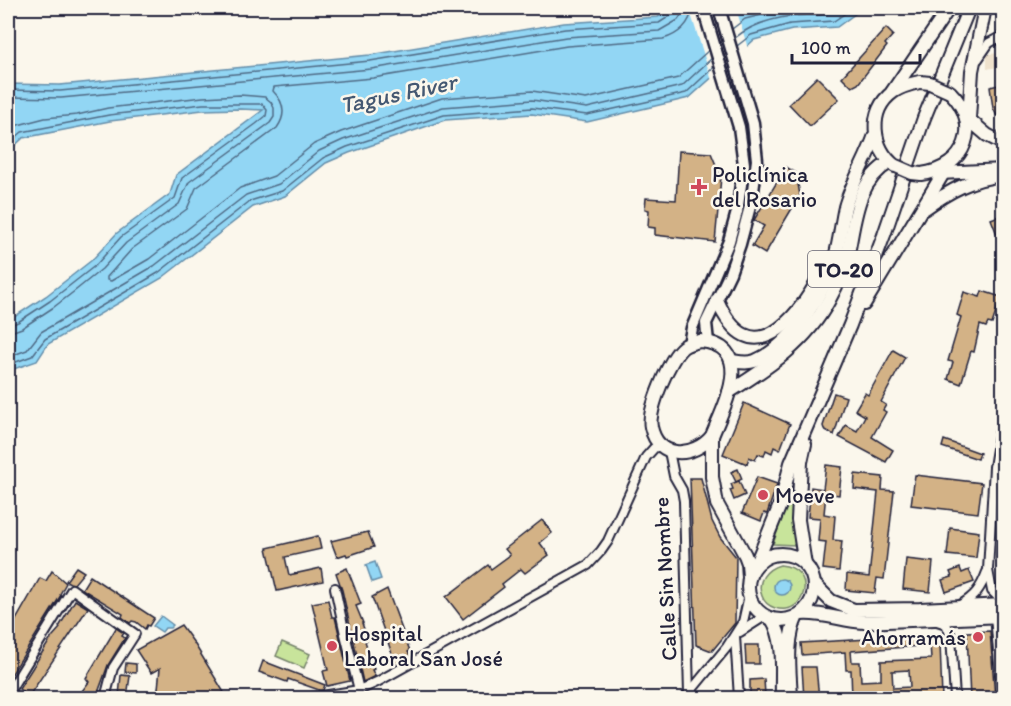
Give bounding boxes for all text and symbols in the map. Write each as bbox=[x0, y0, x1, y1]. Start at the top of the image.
scale bar bbox=[792, 27, 920, 65]
text: 100 m bbox=[801, 37, 851, 59]
water label: Tagus River bbox=[337, 66, 461, 119]
place label: Policlínica del Rosario bbox=[712, 161, 817, 213]
marker: Policlínica del Rosario bbox=[690, 178, 708, 196]
road number: TO-20 bbox=[808, 251, 880, 287]
place label: Moeve bbox=[775, 482, 835, 509]
marker: Moeve bbox=[756, 488, 770, 502]
street label: Calle Sin Nombre bbox=[647, 496, 683, 662]
place label: Hospital Laboral San José bbox=[344, 620, 503, 672]
place label: Ahorramás bbox=[861, 624, 966, 651]
marker: Ahorramás bbox=[971, 630, 985, 644]
marker: Hospital Laboral San José bbox=[325, 639, 339, 653]

